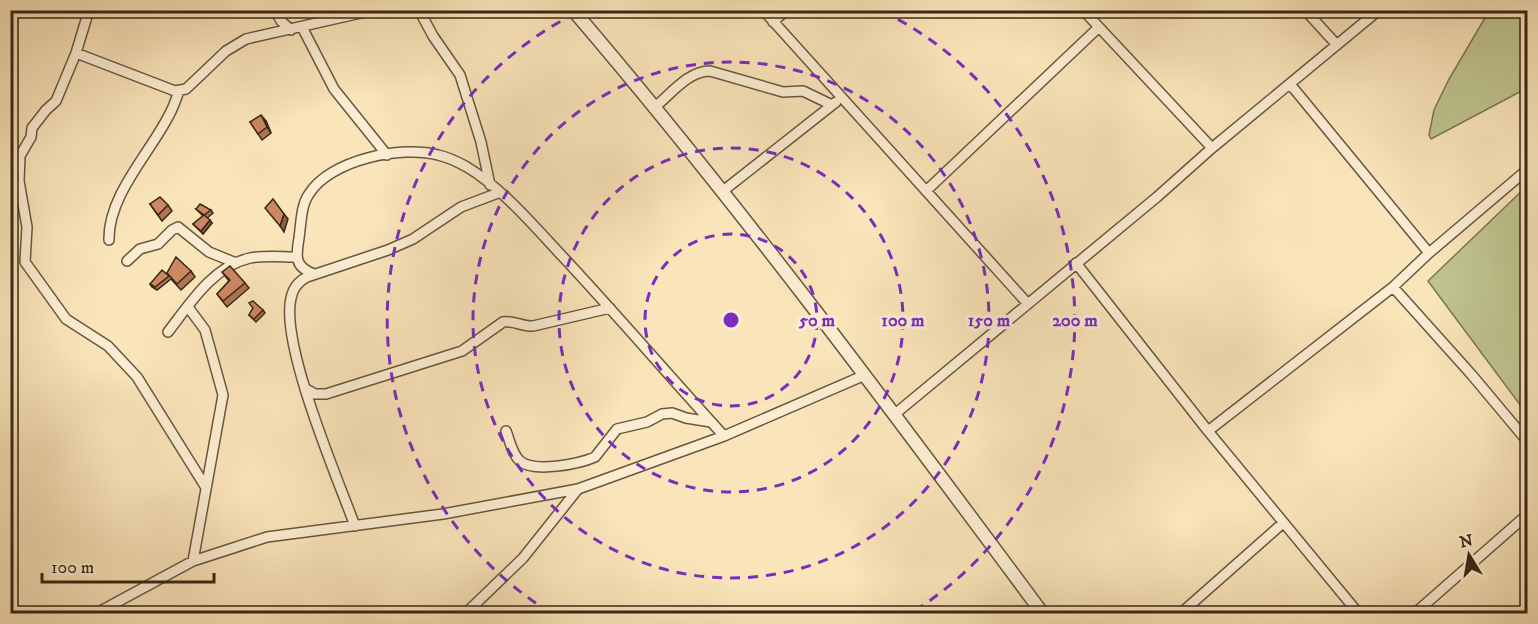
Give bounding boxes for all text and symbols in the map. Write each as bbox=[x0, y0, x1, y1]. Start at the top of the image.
centre of rings bbox=[721, 310, 741, 330]
text: 50 m bbox=[798, 310, 835, 332]
text: 100 m bbox=[881, 310, 925, 332]
text: 150 m bbox=[968, 310, 1011, 332]
text: 200 m bbox=[1052, 310, 1098, 332]
north arrow bbox=[1439, 525, 1499, 585]
text: N bbox=[1458, 530, 1475, 552]
scale bar bbox=[42, 546, 214, 584]
text: 100 m bbox=[51, 557, 94, 579]

